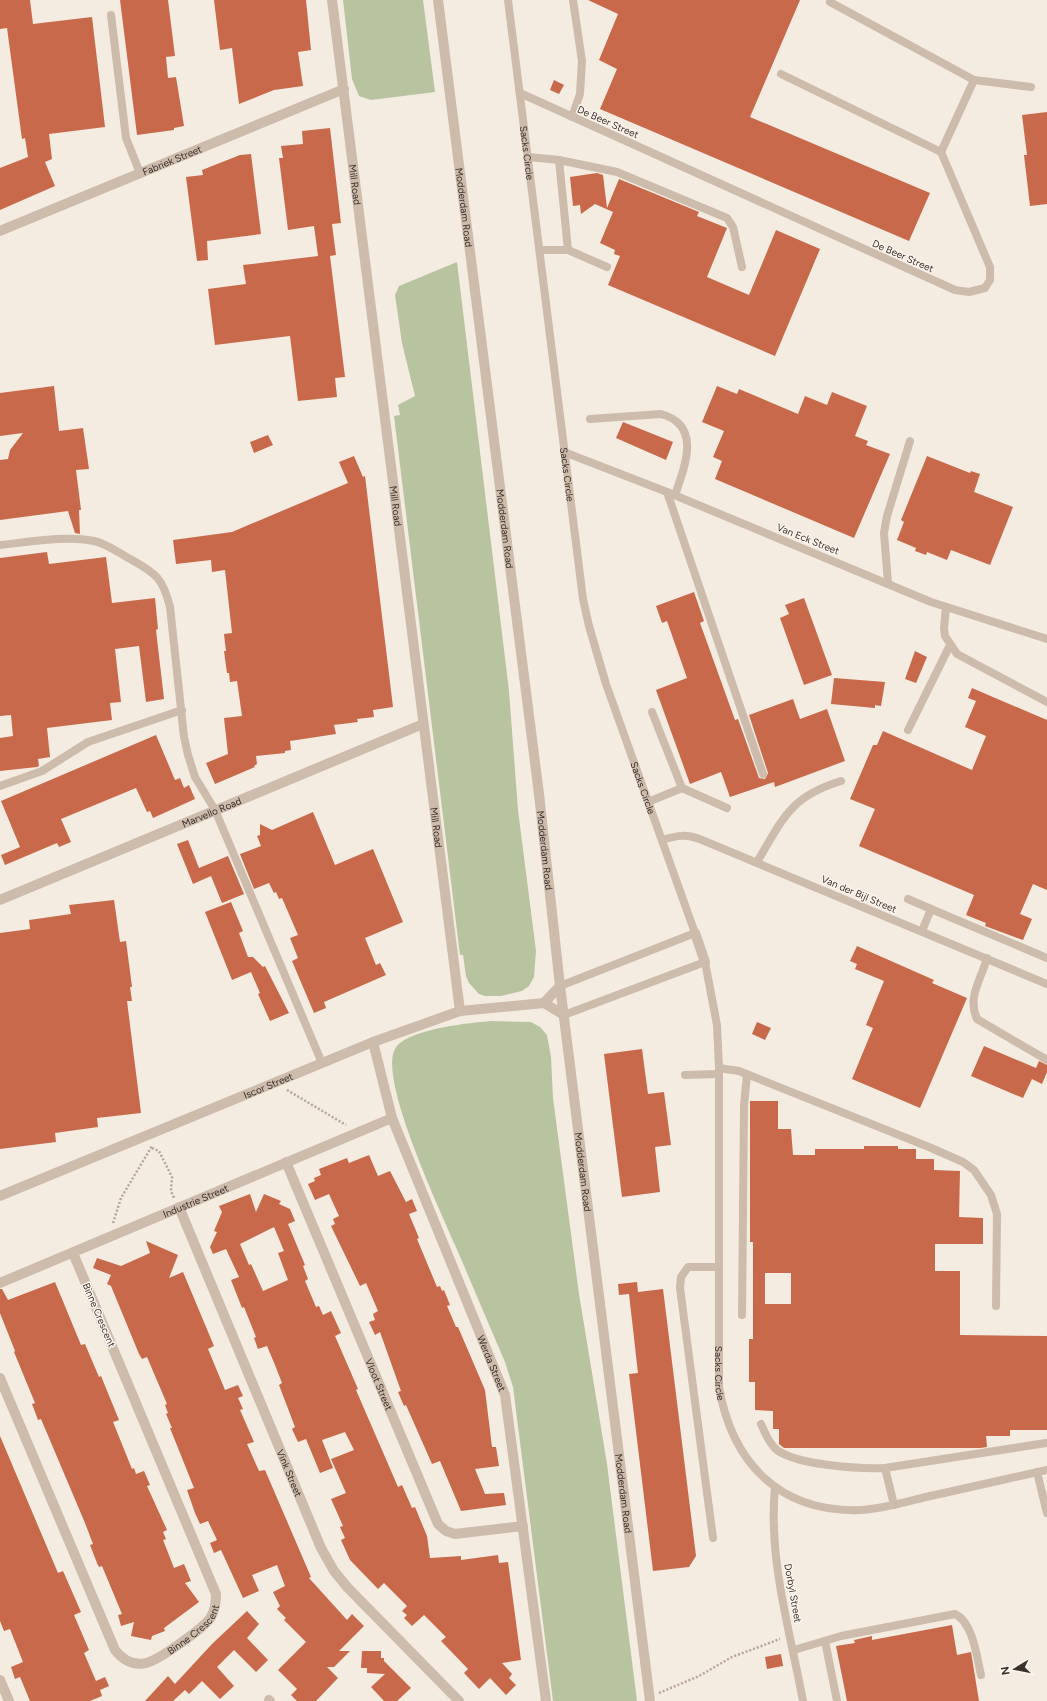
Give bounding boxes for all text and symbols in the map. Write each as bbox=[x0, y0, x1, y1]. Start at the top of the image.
street label: De Beer Street bbox=[575, 103, 641, 141]
street label: Sacks Circle bbox=[517, 125, 537, 181]
street label: Fabriek Street bbox=[140, 142, 204, 178]
street label: Mill Road bbox=[346, 163, 364, 206]
street label: Modderdam Road bbox=[453, 167, 476, 248]
street label: De Beer Street bbox=[870, 237, 936, 275]
street label: Sacks Circle bbox=[558, 446, 577, 503]
street label: Mill Road bbox=[387, 485, 405, 527]
street label: Modderdam Road bbox=[494, 488, 517, 569]
street label: Van Eck Street bbox=[775, 521, 841, 558]
street label: Sacks Circle bbox=[628, 760, 659, 816]
street label: Marvello Road bbox=[180, 794, 243, 830]
street label: Mill Road bbox=[428, 806, 446, 849]
street label: Modderdam Road bbox=[534, 810, 556, 891]
street label: Van der Bijl Street bbox=[819, 872, 899, 916]
street label: Iscor Street bbox=[241, 1069, 295, 1101]
street label: Modderdam Road bbox=[572, 1132, 595, 1213]
street label: Industrie Street bbox=[161, 1181, 230, 1220]
street label: Binne Crescent bbox=[80, 1281, 118, 1349]
street label: Werda Street bbox=[475, 1333, 509, 1393]
street label: Sacks Circle bbox=[713, 1346, 728, 1402]
street label: Vloot Street bbox=[363, 1356, 396, 1412]
street label: Vink Street bbox=[274, 1447, 305, 1499]
street label: Modderdam Road bbox=[612, 1453, 635, 1534]
street label: Dorbyl Street bbox=[781, 1562, 805, 1624]
street label: Binne Crescent bbox=[164, 1603, 222, 1657]
north arrow bbox=[995, 1649, 1035, 1689]
text: N bbox=[999, 1665, 1013, 1676]

